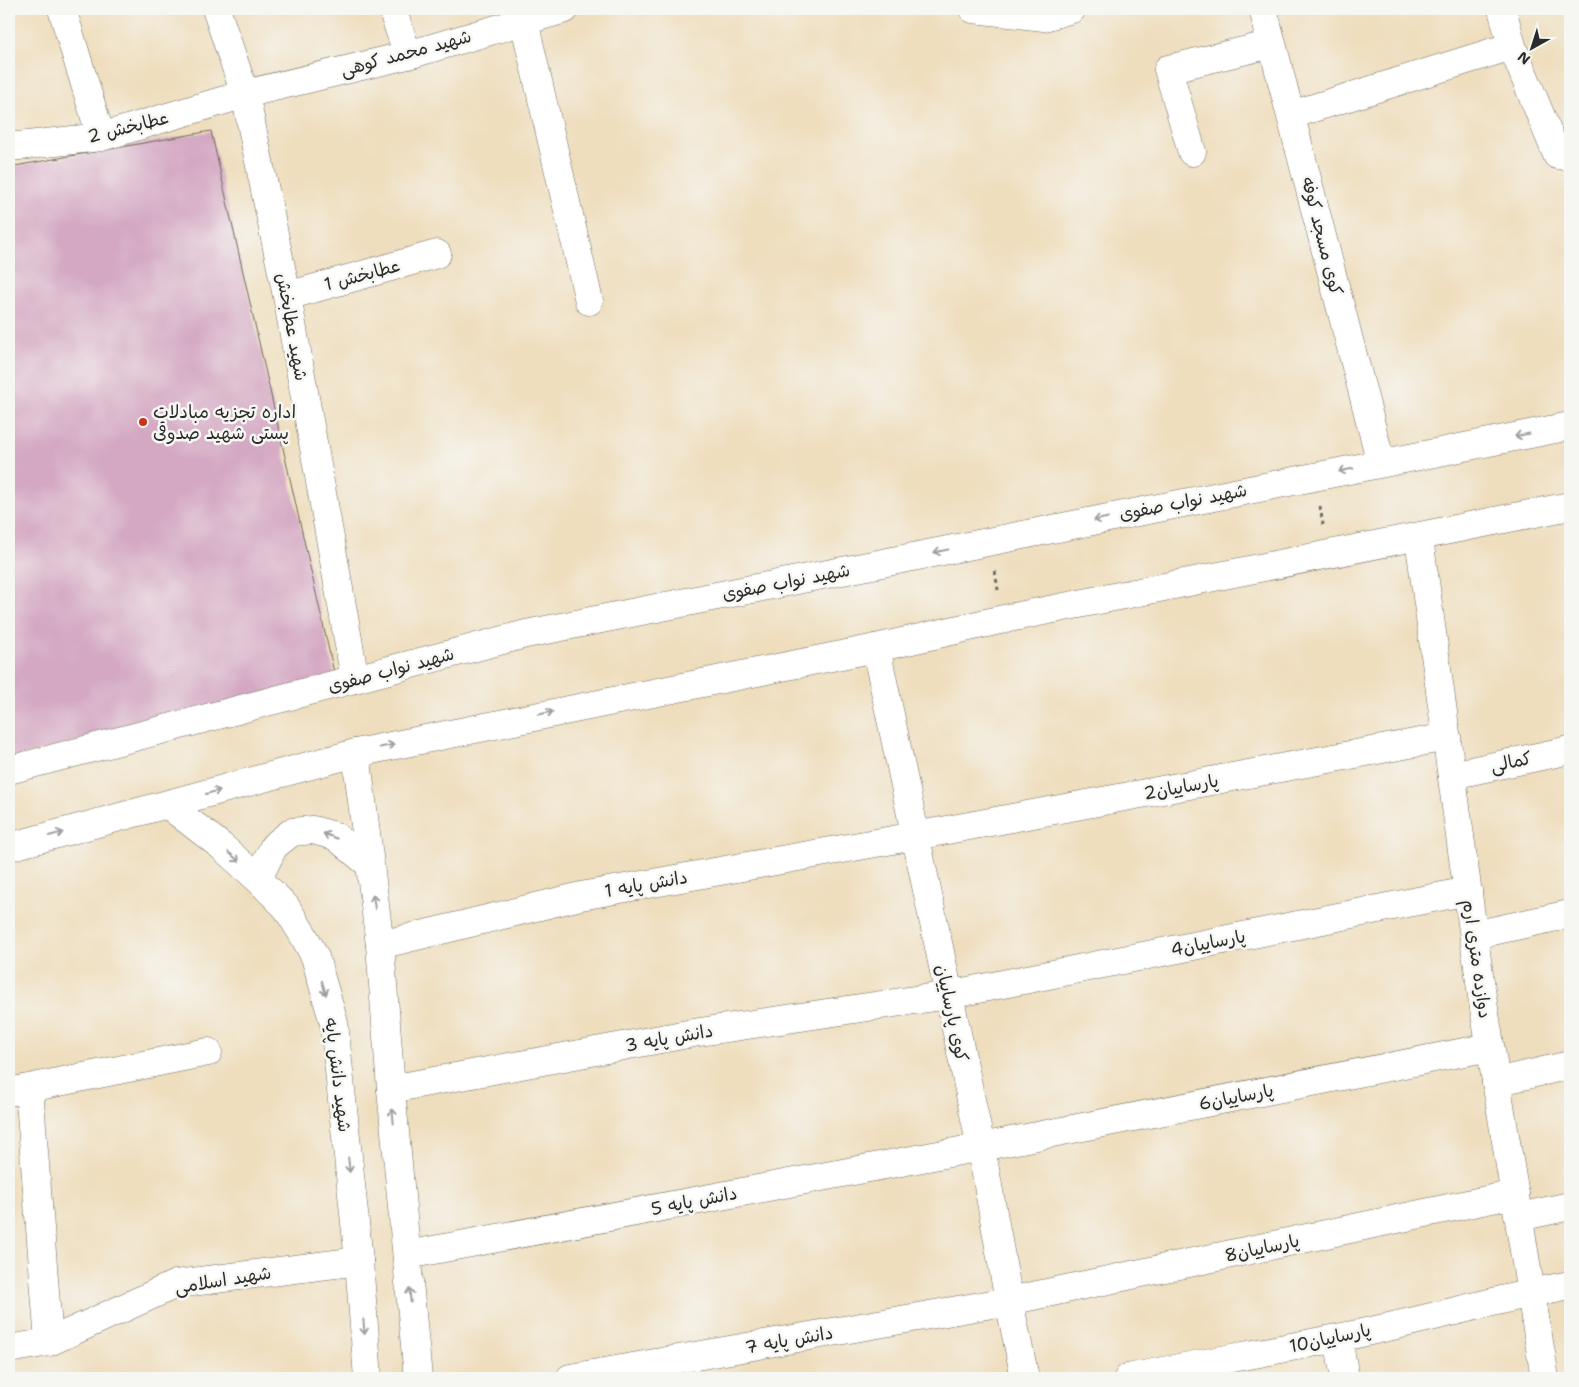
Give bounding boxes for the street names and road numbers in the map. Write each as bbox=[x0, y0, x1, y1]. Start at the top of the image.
street label: شهید محمد کوهی bbox=[338, 24, 474, 82]
street label: عطابخش 2 bbox=[85, 105, 171, 149]
street label: کوی مسجد کوفه bbox=[1296, 174, 1348, 298]
street label: عطابخش 1 bbox=[321, 253, 403, 297]
street label: شهید عطابخش bbox=[271, 271, 313, 383]
street label: شهید نواب صفوی bbox=[1117, 478, 1249, 526]
street label: شهید نواب صفوی bbox=[720, 558, 852, 606]
street label: شهید نواب صفوی bbox=[325, 642, 457, 698]
street label: کمالی bbox=[1488, 746, 1534, 778]
street label: پارساییان2 bbox=[1142, 769, 1220, 805]
street label: دانش پایه 1 bbox=[603, 865, 689, 903]
street label: دوازده متری ارم bbox=[1455, 898, 1497, 1020]
street label: پارساییان4 bbox=[1169, 924, 1247, 962]
street label: کوی پارساییان bbox=[930, 962, 974, 1064]
street label: شهید دانش پایه bbox=[319, 1016, 357, 1134]
street label: دانش پایه 3 bbox=[623, 1018, 715, 1058]
street label: پارساییان6 bbox=[1197, 1078, 1275, 1116]
street label: دانش پایه 5 bbox=[649, 1181, 739, 1221]
street label: پارساییان8 bbox=[1222, 1228, 1302, 1268]
street label: شهید اسلامی bbox=[173, 1261, 273, 1299]
street label: پارساییان10 bbox=[1287, 1318, 1373, 1358]
street label: دانش پایه 7 bbox=[743, 1320, 835, 1360]

